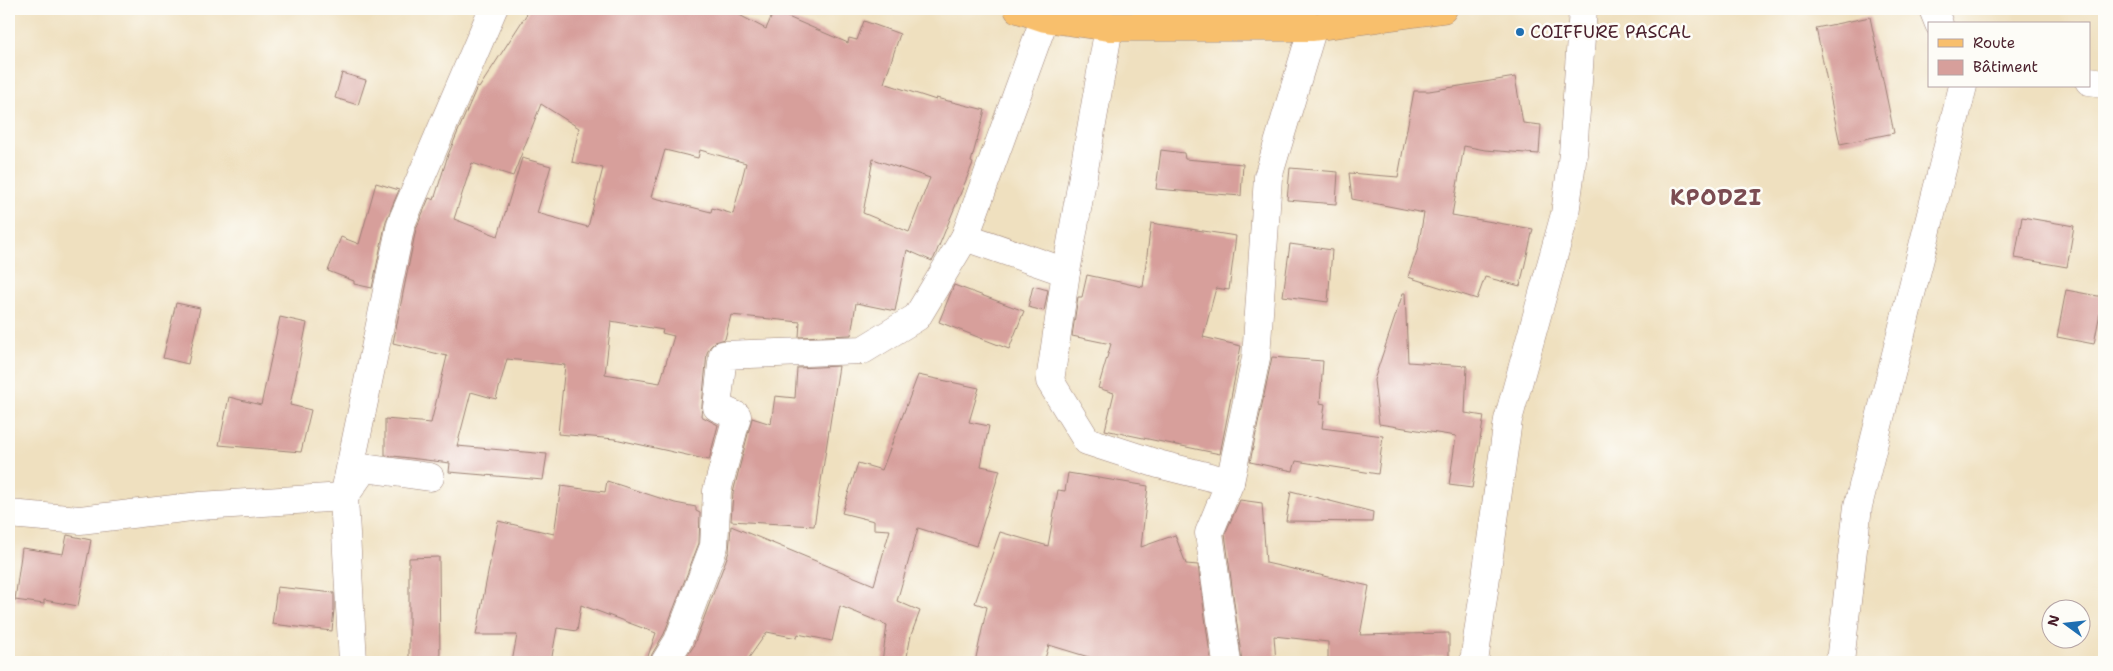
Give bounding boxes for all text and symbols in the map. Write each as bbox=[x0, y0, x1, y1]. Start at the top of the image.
place label: COIFFURE PASCAL bbox=[1530, 20, 1691, 44]
legend bbox=[1928, 22, 2090, 88]
marker: COIFFURE PASCAL bbox=[1514, 26, 1526, 38]
text: Route bbox=[1973, 33, 2015, 53]
text: Bâtiment bbox=[1973, 57, 2038, 77]
district label: KPODZI bbox=[1670, 183, 1762, 212]
north arrow bbox=[2040, 598, 2090, 648]
text: N bbox=[2043, 613, 2064, 628]

